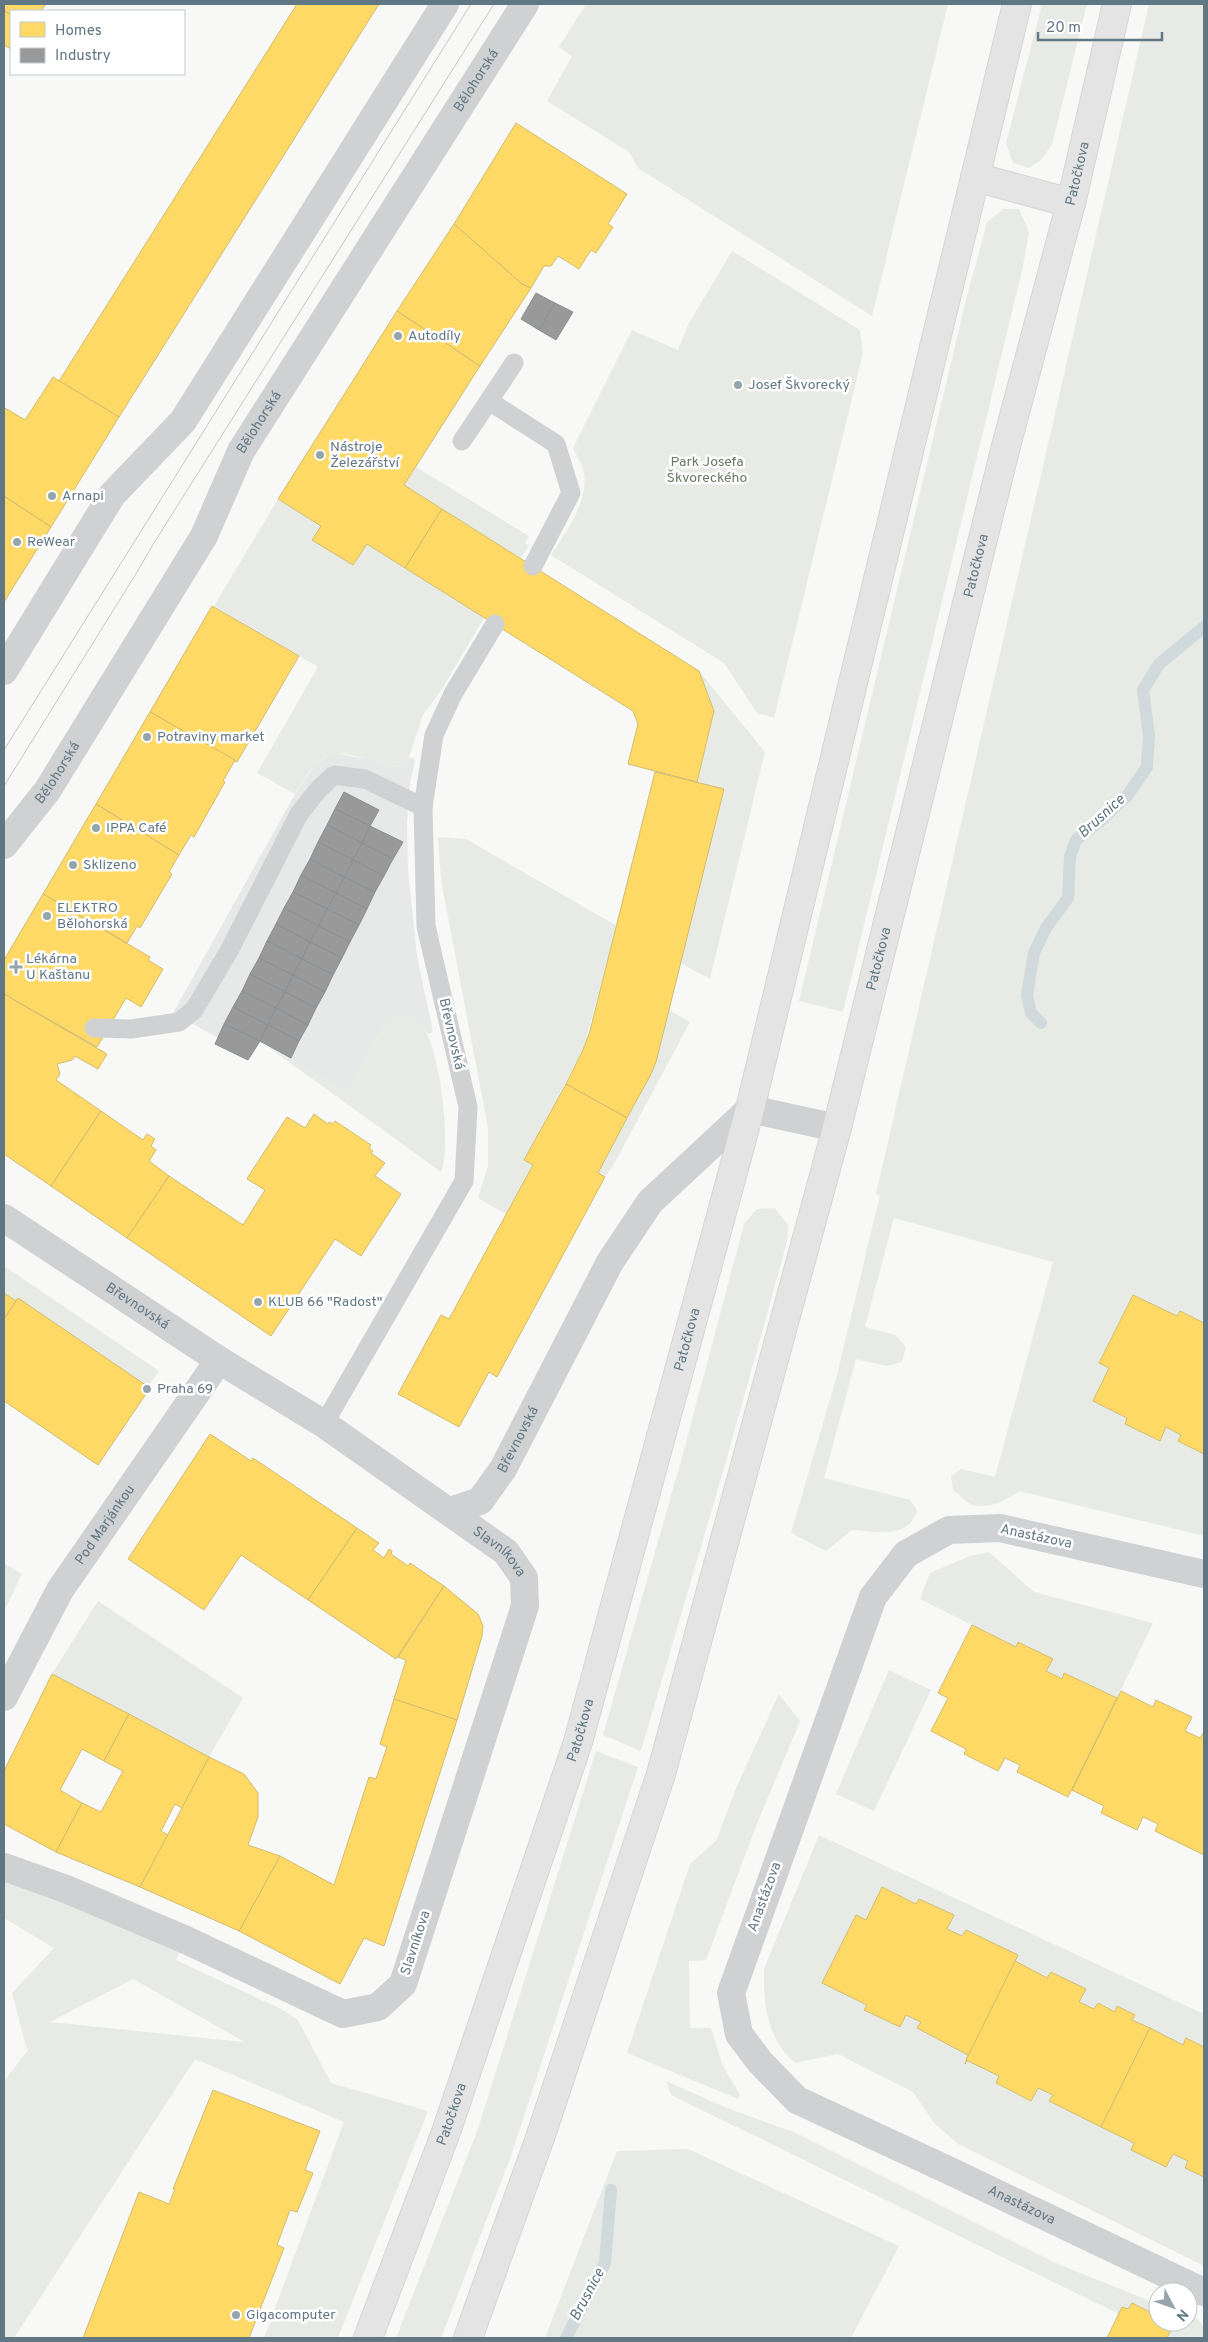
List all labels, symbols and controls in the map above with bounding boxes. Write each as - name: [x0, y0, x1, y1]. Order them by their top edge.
- legend: [10, 10, 185, 75]
- scale bar: [1038, 10, 1162, 42]
- text: 20 m: [1046, 19, 1081, 38]
- text: Homes: [55, 22, 102, 41]
- street label: Bělohorská: [450, 46, 502, 115]
- text: Industry: [55, 47, 111, 66]
- street label: Patočkova: [1062, 140, 1093, 207]
- place label: Autodíly: [408, 328, 461, 345]
- marker: Autodíly: [392, 330, 404, 342]
- place label: Josef Škvorecký: [748, 376, 850, 394]
- marker: Josef Škvorecký: [732, 379, 744, 391]
- street label: Bělohorská: [233, 388, 285, 457]
- place label: Nástroje Železářství: [330, 439, 401, 472]
- marker: Nástroje Železářství: [314, 449, 326, 461]
- park label: Park Josefa Škvoreckého: [667, 454, 748, 487]
- place label: Arnapi: [62, 488, 104, 505]
- marker: Arnapi: [46, 490, 58, 502]
- street label: Patočkova: [960, 532, 992, 599]
- place label: ReWear: [27, 534, 76, 551]
- marker: ReWear: [11, 536, 23, 548]
- place label: Potraviny market: [157, 729, 265, 746]
- marker: Potraviny market: [141, 731, 153, 743]
- street label: Bělohorská: [31, 739, 84, 808]
- water label: Brusnice: [1075, 791, 1130, 843]
- place label: IPPA Café: [106, 820, 167, 837]
- marker: IPPA Café: [90, 822, 102, 834]
- place label: Sklizeno: [83, 857, 137, 874]
- marker: Sklizeno: [67, 859, 79, 871]
- place label: ELEKTRO Bělohorská: [57, 900, 128, 933]
- marker: ELEKTRO Bělohorská: [41, 910, 53, 922]
- street label: Patočkova: [863, 925, 895, 992]
- place label: Lékárna U Kaštanu: [26, 951, 90, 984]
- marker: Lékárna U Kaštanu: [10, 961, 22, 973]
- street label: Břevnovská: [435, 997, 467, 1071]
- street label: Břevnovská: [102, 1279, 173, 1333]
- place label: KLUB 66 "Radost": [268, 1294, 382, 1311]
- marker: KLUB 66 "Radost": [252, 1296, 264, 1308]
- street label: Patočkova: [671, 1306, 704, 1373]
- place label: Praha 69: [157, 1381, 213, 1398]
- marker: Praha 69: [141, 1383, 153, 1395]
- street label: Břevnovská: [494, 1403, 542, 1476]
- street label: Pod Marjánkou: [72, 1482, 139, 1568]
- street label: Anastázova: [999, 1521, 1073, 1553]
- street label: Slavníkova: [469, 1523, 529, 1580]
- street label: Patočkova: [563, 1697, 598, 1764]
- street label: Anastázova: [745, 1860, 785, 1934]
- street label: Slavníkova: [398, 1908, 434, 1978]
- street label: Patočkova: [433, 2081, 470, 2148]
- street label: Anastázova: [985, 2182, 1058, 2228]
- water label: Brusnice: [566, 2265, 610, 2324]
- north arrow: [1148, 2282, 1198, 2332]
- text: N: [1172, 2305, 1191, 2324]
- place label: Gigacomputer: [246, 2307, 336, 2324]
- marker: Gigacomputer: [230, 2309, 242, 2321]

